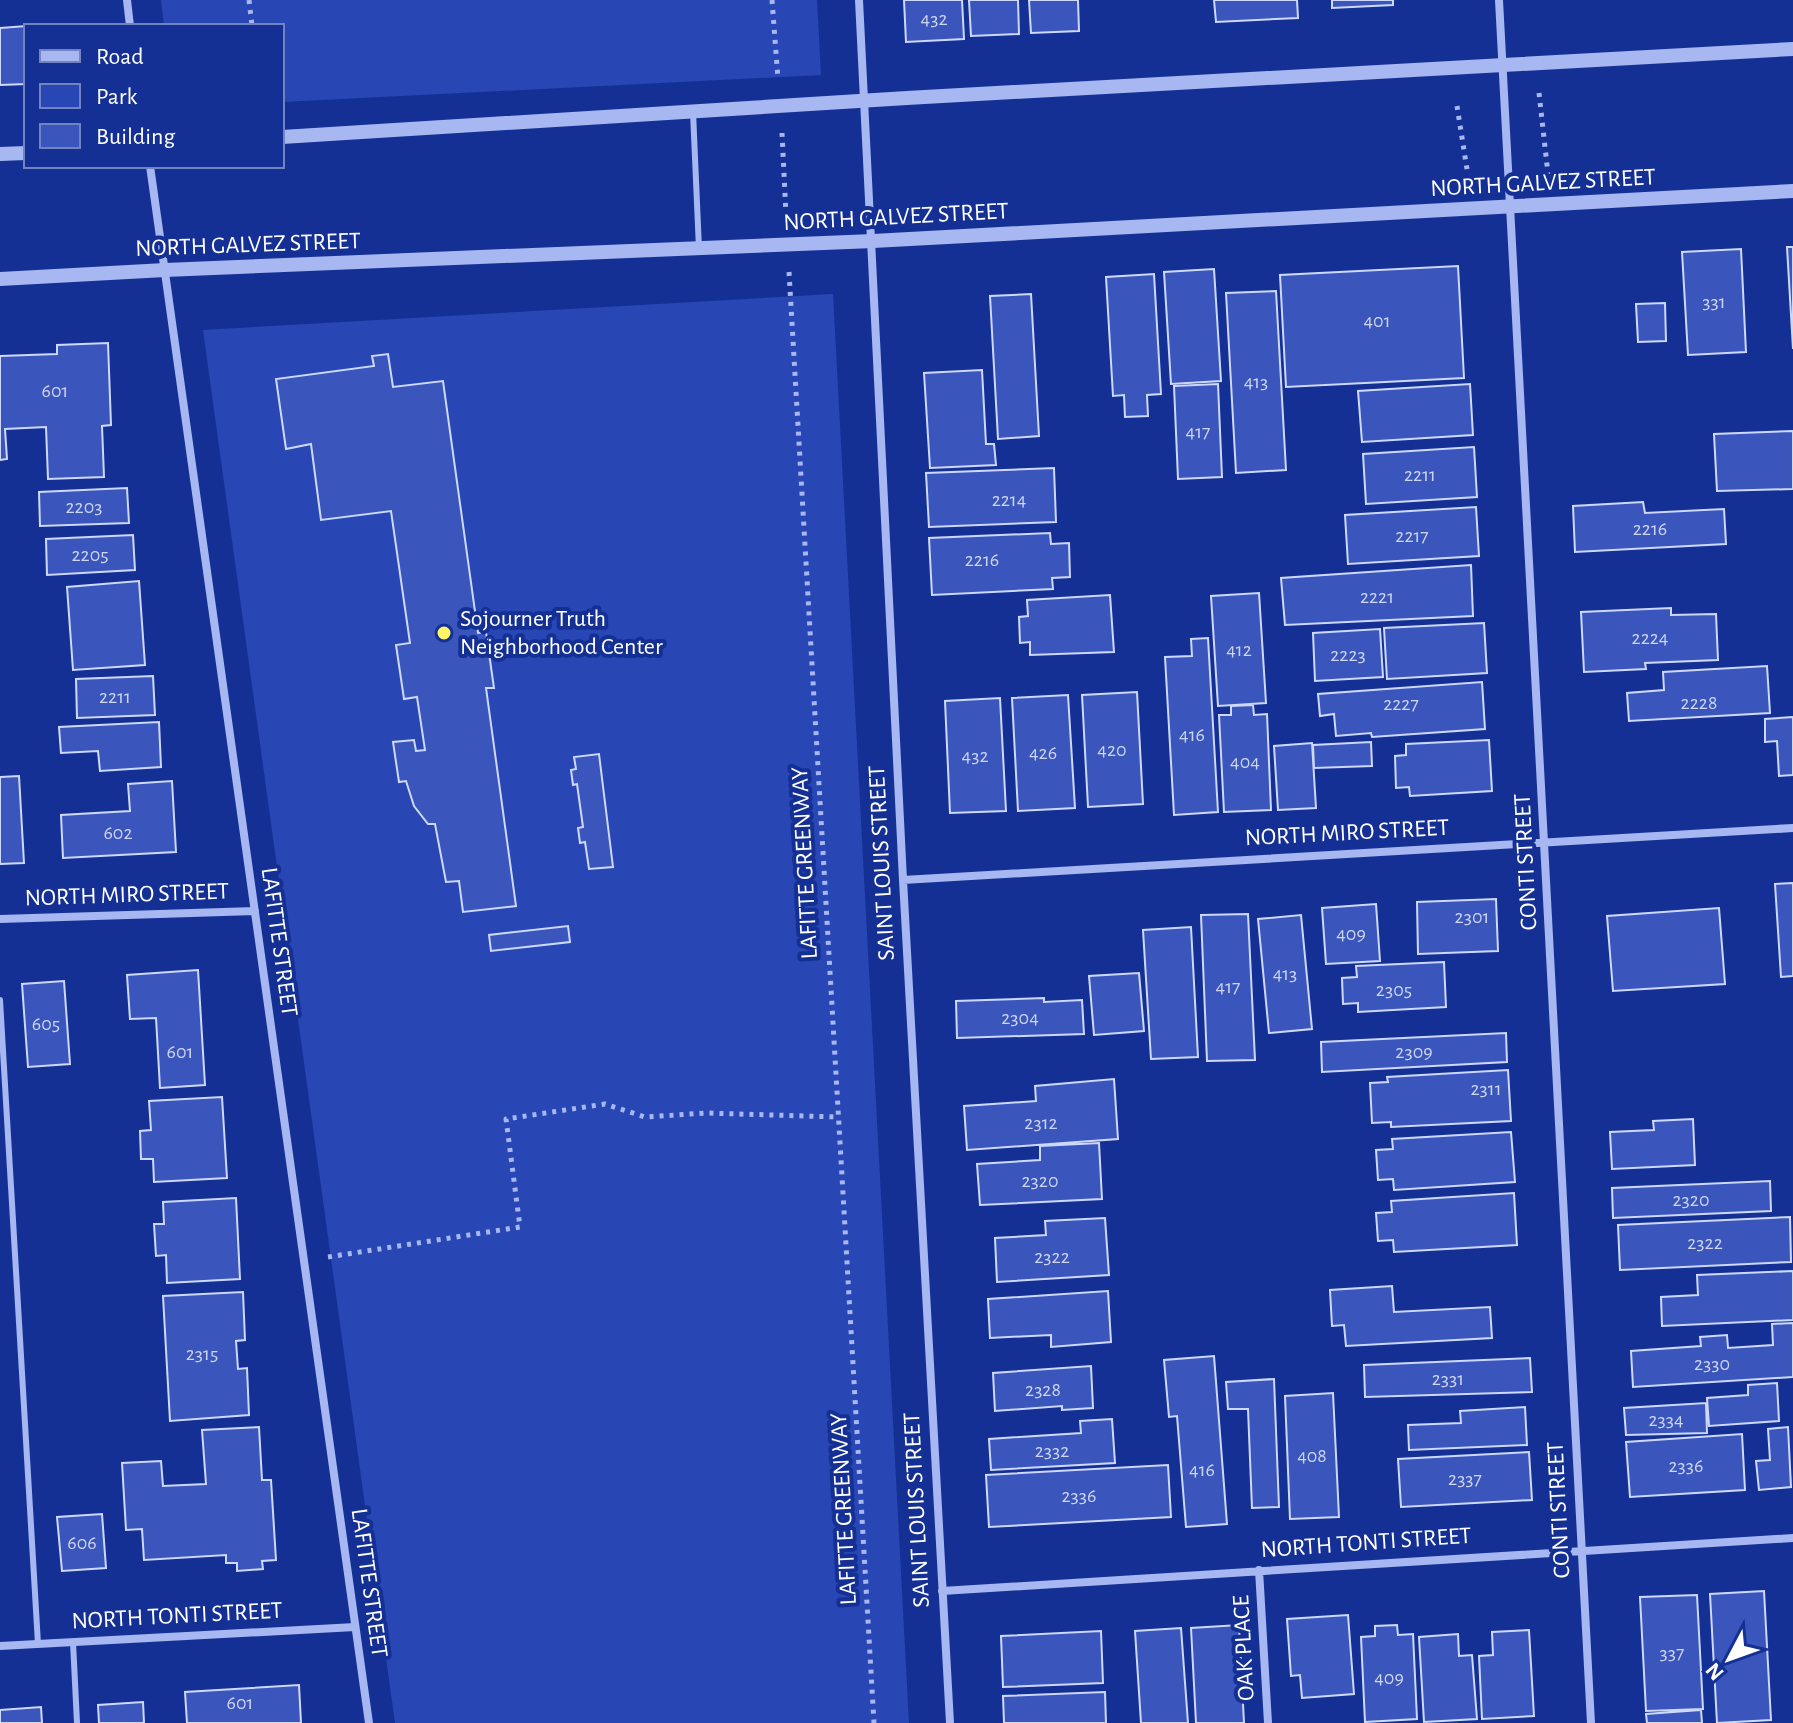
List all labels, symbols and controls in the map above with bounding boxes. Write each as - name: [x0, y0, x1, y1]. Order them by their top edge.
- house number: 432: [921, 9, 947, 29]
- legend: [24, 24, 284, 168]
- text: Road: [96, 45, 144, 69]
- text: Park: [96, 85, 137, 109]
- text: Building: [96, 125, 175, 149]
- street label: NORTH GALVEZ STREET: [1430, 165, 1656, 201]
- street label: NORTH GALVEZ STREET: [783, 199, 1009, 235]
- street label: NORTH GALVEZ STREET: [135, 229, 361, 261]
- house number: 331: [1702, 292, 1726, 312]
- house number: 401: [1363, 311, 1391, 331]
- house number: 413: [1244, 372, 1268, 392]
- house number: 601: [42, 381, 68, 401]
- house number: 417: [1186, 422, 1210, 442]
- house number: 2211: [1404, 465, 1436, 485]
- house number: 2214: [992, 490, 1026, 510]
- house number: 2203: [66, 497, 103, 517]
- house number: 2216: [1633, 519, 1667, 539]
- house number: 2217: [1395, 526, 1429, 546]
- house number: 2205: [71, 545, 109, 565]
- house number: 2216: [965, 550, 999, 570]
- house number: 2221: [1360, 587, 1394, 607]
- place label: Sojourner Truth Neighborhood Center: [460, 607, 663, 659]
- marker: Sojourner Truth Neighborhood Center: [435, 624, 453, 642]
- house number: 2224: [1632, 628, 1668, 648]
- house number: 412: [1226, 640, 1252, 660]
- house number: 2223: [1330, 645, 1366, 665]
- house number: 2211: [99, 687, 131, 707]
- house number: 2228: [1681, 693, 1717, 713]
- house number: 2227: [1383, 694, 1419, 714]
- house number: 416: [1179, 725, 1205, 745]
- house number: 420: [1097, 740, 1127, 760]
- house number: 426: [1029, 743, 1057, 763]
- house number: 432: [962, 746, 988, 766]
- house number: 404: [1230, 752, 1260, 772]
- street label: SAINT LOUIS STREET: [865, 765, 899, 961]
- street label: LAFITTE GREENWAY: [788, 766, 822, 960]
- street label: CONTI STREET: [1510, 793, 1542, 931]
- street label: NORTH MIRO STREET: [1244, 816, 1450, 850]
- house number: 602: [103, 823, 133, 843]
- street label: LAFITTE STREET: [257, 866, 301, 1018]
- street label: NORTH MIRO STREET: [24, 879, 230, 911]
- house number: 2301: [1455, 907, 1489, 927]
- house number: 409: [1336, 924, 1366, 944]
- house number: 413: [1273, 964, 1297, 984]
- house number: 417: [1216, 977, 1240, 997]
- house number: 2305: [1376, 980, 1412, 1000]
- house number: 2304: [1001, 1008, 1039, 1028]
- house number: 605: [32, 1014, 60, 1034]
- house number: 601: [167, 1042, 193, 1062]
- house number: 2309: [1395, 1042, 1433, 1062]
- house number: 2311: [1470, 1079, 1502, 1099]
- house number: 2312: [1024, 1113, 1058, 1133]
- house number: 2320: [1022, 1171, 1059, 1191]
- house number: 2320: [1673, 1190, 1710, 1210]
- house number: 2322: [1687, 1233, 1723, 1253]
- house number: 2322: [1034, 1247, 1070, 1267]
- house number: 2315: [186, 1344, 218, 1364]
- house number: 2330: [1694, 1354, 1730, 1374]
- house number: 2331: [1432, 1369, 1464, 1389]
- house number: 2328: [1025, 1380, 1061, 1400]
- house number: 2334: [1648, 1410, 1684, 1430]
- street label: LAFITTE GREENWAY: [827, 1412, 861, 1606]
- street label: SAINT LOUIS STREET: [900, 1412, 934, 1608]
- house number: 2332: [1035, 1441, 1069, 1461]
- street label: CONTI STREET: [1543, 1441, 1575, 1579]
- house number: 408: [1297, 1446, 1327, 1466]
- house number: 2336: [1669, 1456, 1703, 1476]
- house number: 416: [1189, 1460, 1215, 1480]
- house number: 2337: [1448, 1469, 1482, 1489]
- house number: 2336: [1062, 1486, 1096, 1506]
- street label: LAFITTE STREET: [347, 1507, 391, 1659]
- street label: NORTH TONTI STREET: [1260, 1524, 1472, 1562]
- house number: 606: [67, 1533, 97, 1553]
- street label: OAK PLACE: [1229, 1594, 1259, 1702]
- street label: NORTH TONTI STREET: [71, 1598, 283, 1634]
- north arrow: [1689, 1619, 1769, 1699]
- house number: 337: [1660, 1643, 1684, 1663]
- text: N: [1701, 1658, 1728, 1684]
- house number: 409: [1374, 1668, 1404, 1688]
- house number: 601: [227, 1693, 253, 1713]

